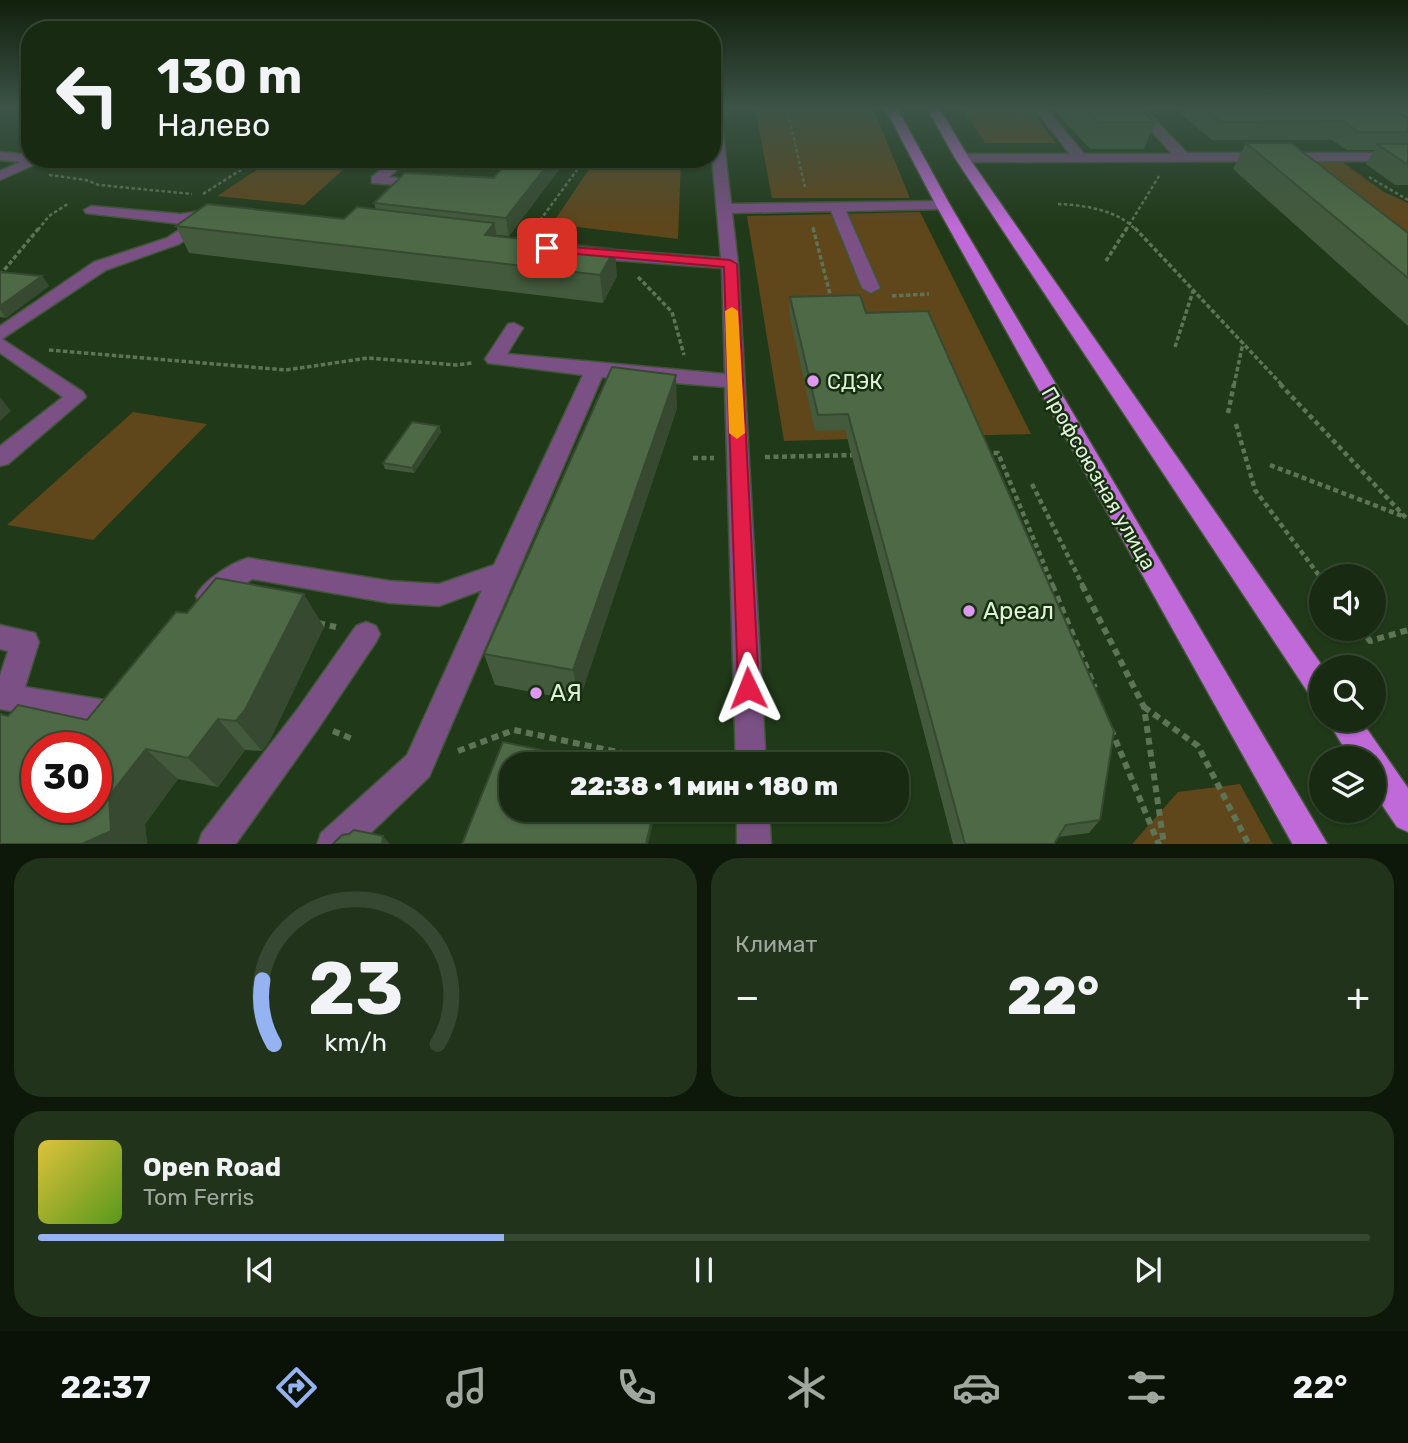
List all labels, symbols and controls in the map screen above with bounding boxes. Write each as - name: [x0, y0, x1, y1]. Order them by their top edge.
- text: 130 m: [157, 47, 302, 105]
- icon: left: [42, 49, 133, 140]
- text: Налево: [157, 106, 270, 144]
- pin: [517, 218, 577, 278]
- icon: arrive: [528, 229, 566, 267]
- place label: СДЭК: [827, 369, 883, 394]
- marker: СДЭК: [805, 373, 821, 389]
- street label: Профсоюзная улица: [1036, 382, 1162, 574]
- map controls: [1309, 564, 1386, 823]
- button: sound: [1309, 564, 1386, 641]
- place label: Ареал: [983, 597, 1054, 625]
- marker: Ареал: [961, 603, 977, 619]
- position arrow: [711, 651, 785, 725]
- button: search: [1309, 655, 1386, 732]
- place label: АЯ: [550, 679, 582, 707]
- marker: АЯ: [528, 685, 544, 701]
- speed limit sign: 30: [21, 732, 112, 823]
- button: layers: [1309, 746, 1386, 823]
- text: 22:38 · 1 мин · 180 m: [570, 771, 838, 802]
- text: Климат: [735, 930, 817, 958]
- text: 23: [308, 946, 403, 1032]
- text: 22°: [1007, 965, 1099, 1027]
- text: −: [735, 974, 760, 1020]
- text: +: [1346, 974, 1370, 1020]
- text: km/h: [324, 1027, 387, 1056]
- text: Open Road: [143, 1152, 281, 1183]
- text: Tom Ferris: [143, 1183, 254, 1211]
- icon: previous: [241, 1251, 279, 1289]
- icon: pause: [685, 1251, 723, 1289]
- icon: next: [1129, 1251, 1167, 1289]
- icon: directions: [272, 1363, 321, 1412]
- icon: music: [442, 1363, 491, 1412]
- icon: phone: [612, 1363, 661, 1412]
- icon: climate: [782, 1363, 831, 1412]
- icon: car: [952, 1363, 1001, 1412]
- icon: filters: [1122, 1363, 1171, 1412]
- text: 22:37: [61, 1368, 151, 1406]
- text: 22°: [1293, 1368, 1347, 1406]

